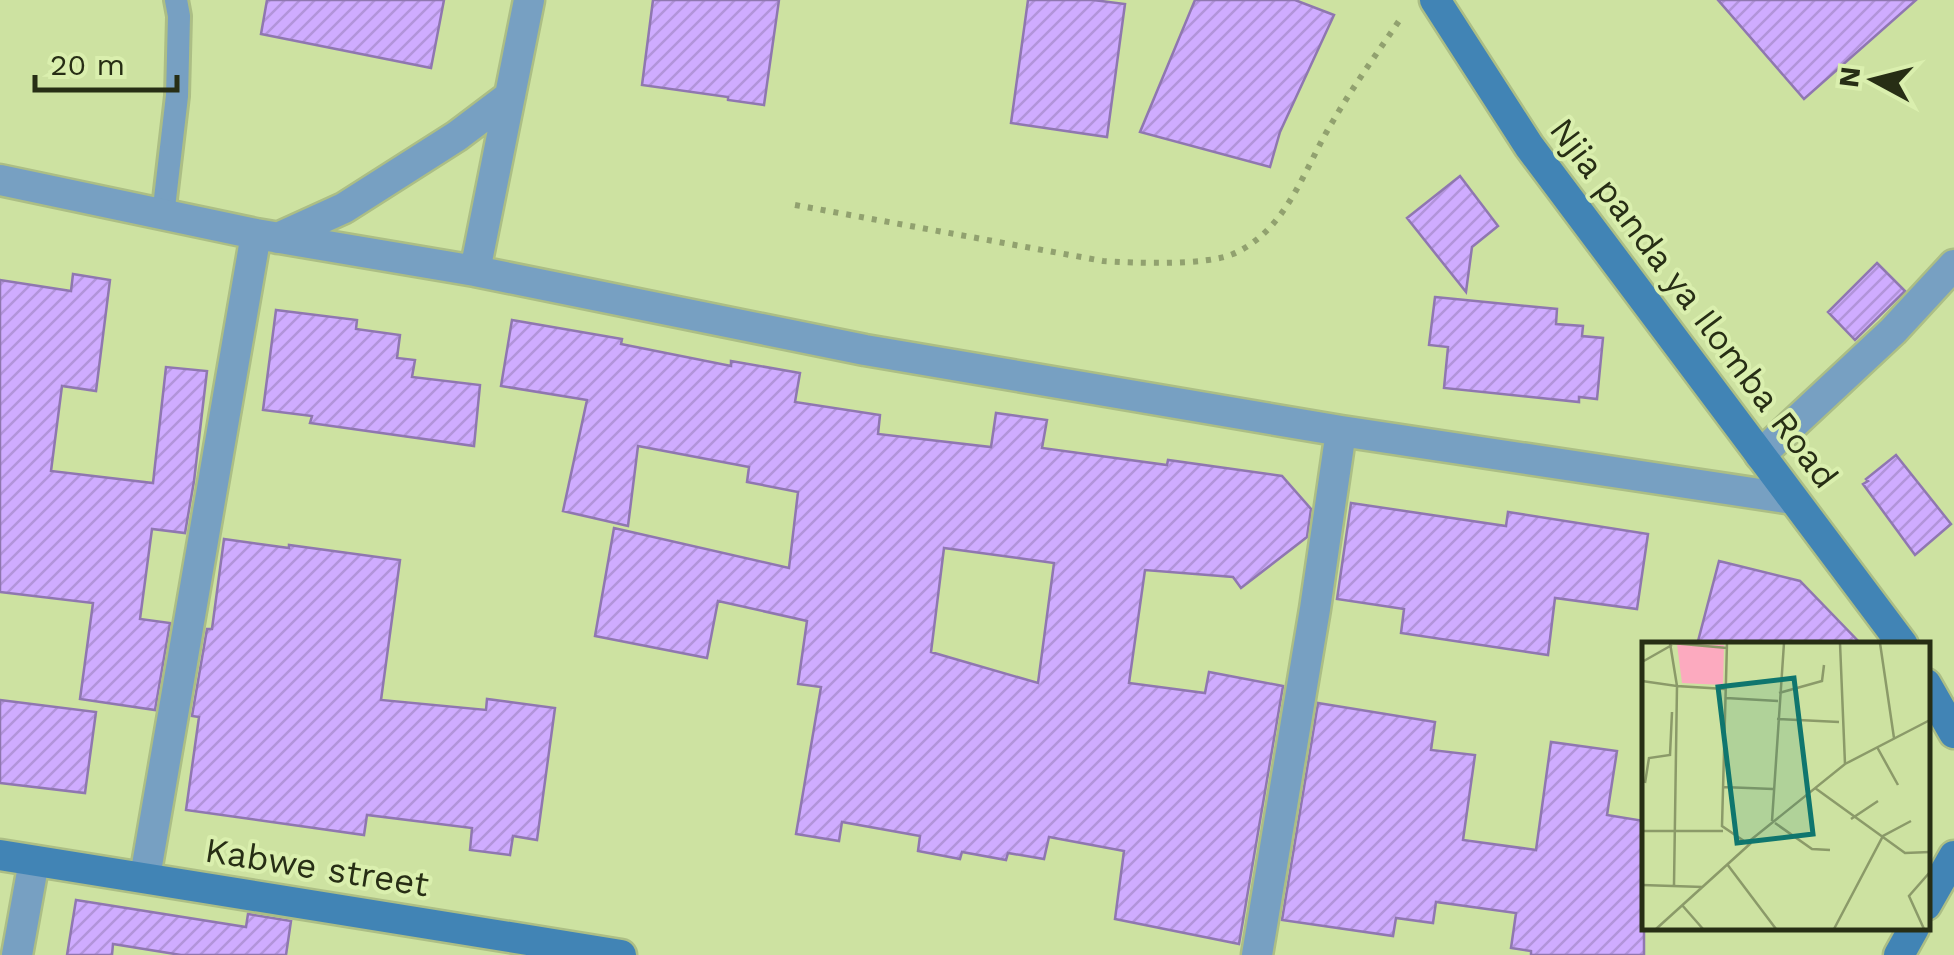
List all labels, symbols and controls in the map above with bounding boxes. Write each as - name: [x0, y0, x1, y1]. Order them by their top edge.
- scale bar: [35, 30, 178, 92]
- north arrow: [1824, 30, 1924, 130]
- text: 20 m: [50, 47, 125, 82]
- text: N: [1832, 65, 1867, 89]
- street label: Njia panda ya Ilomba Road: [1541, 110, 1847, 496]
- inset map: [1642, 642, 1929, 930]
- street label: Kabwe street: [202, 829, 432, 905]

